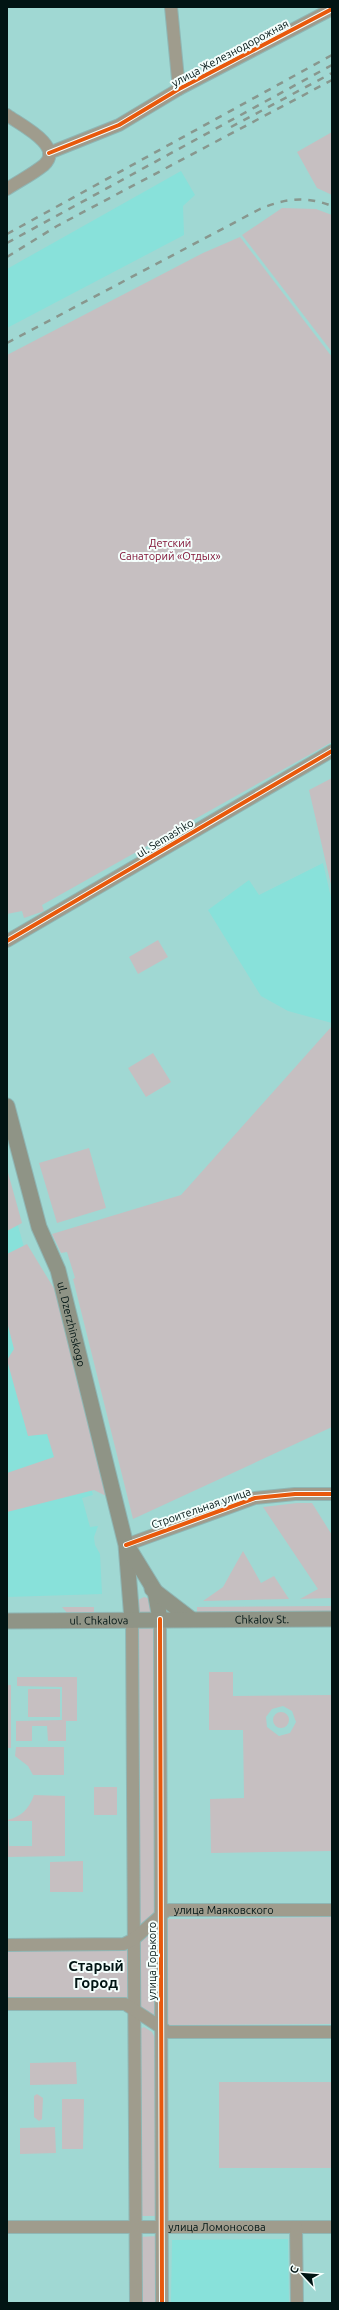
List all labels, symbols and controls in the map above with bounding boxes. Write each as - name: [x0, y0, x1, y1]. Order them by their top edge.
- street label: улица Железнодорожная: [170, 17, 290, 89]
- park label: Детский Санаторий «Отдых»: [119, 537, 221, 562]
- street label: ul. Semashko: [134, 816, 196, 860]
- street label: ul. Dzerzhinskogo: [55, 1280, 88, 1368]
- street label: Строительная улица: [150, 1485, 252, 1531]
- street label: Chkalov St.: [235, 1613, 289, 1626]
- street label: ul. Chkalova: [69, 1614, 129, 1627]
- street label: улица Маяковского: [174, 1904, 274, 1916]
- street label: улица Горького: [146, 1922, 158, 2000]
- district label: Старый Город: [68, 1957, 124, 1991]
- street label: улица Ломоносова: [168, 2221, 266, 2233]
- north arrow: [283, 2254, 323, 2294]
- text: С: [287, 2264, 301, 2275]

